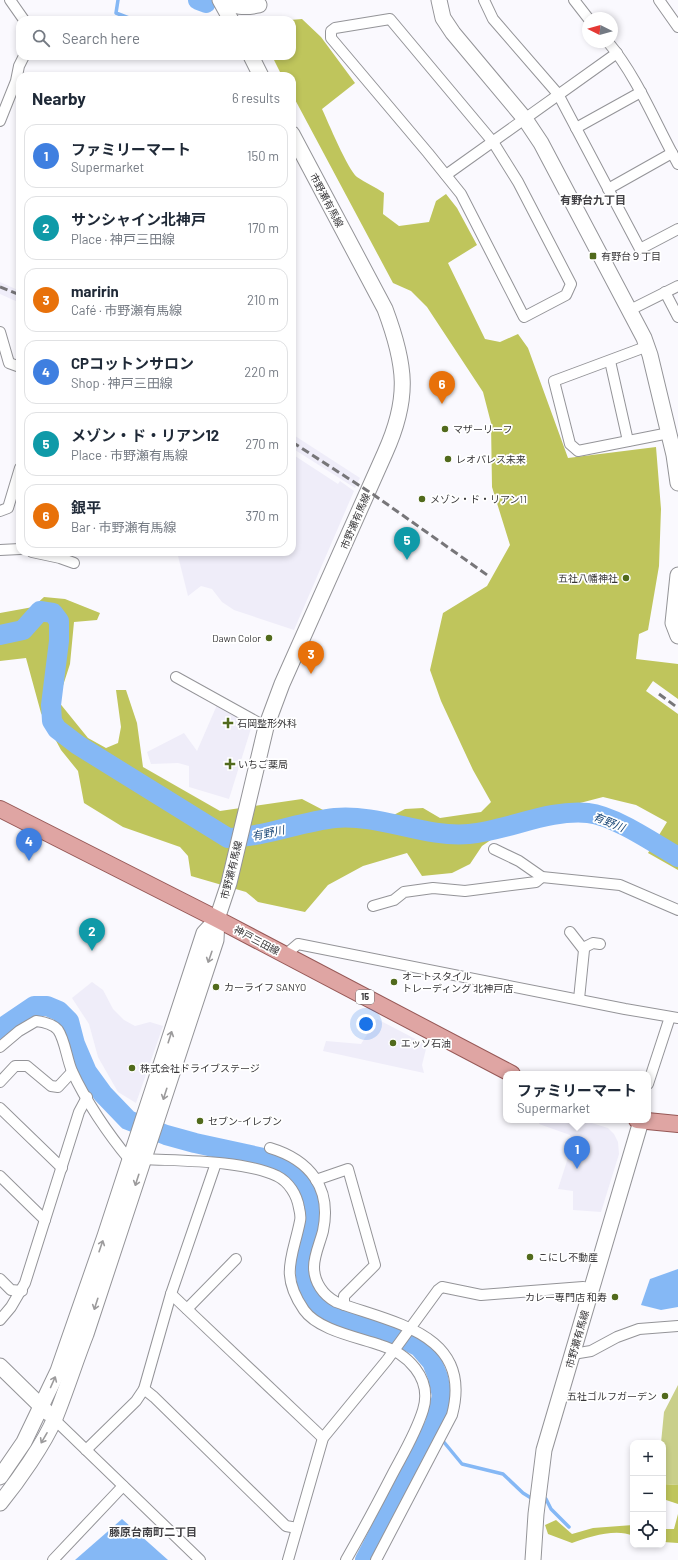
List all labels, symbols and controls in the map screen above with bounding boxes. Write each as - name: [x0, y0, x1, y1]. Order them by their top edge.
- north arrow: [582, 12, 618, 48]
- search box: [16, 16, 296, 60]
- icon: search: [30, 27, 52, 49]
- text: Search here: [62, 29, 140, 47]
- text: Nearby: [32, 88, 86, 108]
- text: 6 results: [232, 90, 280, 106]
- text: ファミリーマート: [71, 140, 191, 158]
- text: 1: [44, 148, 48, 164]
- text: 150 m: [247, 148, 279, 164]
- text: Supermarket: [71, 159, 144, 175]
- street label: 市野瀬有馬線: [308, 171, 346, 229]
- district label: 有野台九丁目: [560, 193, 626, 206]
- text: サンシャイン北神戸: [71, 210, 206, 228]
- text: 2: [42, 220, 50, 236]
- text: 170 m: [248, 220, 279, 236]
- text: Place · 神戸三田線: [71, 231, 175, 247]
- place label: 有野台９丁目: [601, 250, 661, 262]
- marker: 有野台９丁目: [588, 251, 598, 261]
- text: maririn: [71, 282, 119, 300]
- text: 3: [42, 292, 50, 308]
- text: 210 m: [247, 292, 279, 308]
- text: Café · 市野瀬有馬線: [71, 302, 182, 318]
- text: CPコットンサロン: [71, 354, 194, 372]
- text: 4: [42, 364, 50, 380]
- text: 220 m: [244, 364, 279, 380]
- pin: 6: [429, 371, 455, 404]
- text: Shop · 神戸三田線: [71, 375, 173, 391]
- place label: マザーリーフ: [453, 423, 512, 435]
- marker: マザーリーフ: [440, 424, 450, 434]
- text: メゾン・ド・リアン12: [71, 426, 219, 444]
- text: 5: [42, 436, 50, 452]
- text: 270 m: [245, 436, 279, 452]
- text: Place · 市野瀬有馬線: [71, 447, 188, 463]
- place label: レオパレス未来: [456, 453, 526, 465]
- marker: レオパレス未来: [443, 454, 453, 464]
- street label: 市野瀬有馬線: [338, 491, 372, 551]
- place label: メゾン・ド・リアン11: [430, 493, 527, 505]
- marker: メゾン・ド・リアン11: [417, 494, 427, 504]
- text: 銀平: [71, 498, 101, 516]
- text: 6: [43, 508, 49, 524]
- text: 370 m: [245, 508, 279, 524]
- text: Bar · 市野瀬有馬線: [71, 519, 176, 535]
- pin: 5: [394, 527, 420, 560]
- place label: 五社八幡神社: [558, 572, 618, 584]
- marker: 五社八幡神社: [621, 573, 631, 583]
- place label: Dawn Color: [212, 632, 261, 644]
- marker: Dawn Color: [264, 633, 274, 643]
- pin: 3: [298, 641, 324, 674]
- marker: 石岡整形外科: [222, 717, 234, 729]
- place label: 石岡整形外科: [237, 717, 297, 729]
- place label: いちご薬局: [238, 758, 288, 770]
- marker: いちご薬局: [225, 759, 235, 769]
- water label: 有野川: [591, 809, 628, 834]
- water label: 有野川: [250, 823, 286, 842]
- pin: 4: [16, 828, 42, 861]
- street label: 市野瀬有馬線: [218, 839, 244, 901]
- pin: 2: [79, 918, 105, 951]
- street label: 神戸三田線: [232, 923, 282, 957]
- one-way arrow: [206, 951, 214, 963]
- place label: オートスタイル トレーディング 北神戸店: [402, 970, 513, 994]
- marker: オートスタイル トレーディング 北神戸店: [389, 977, 399, 987]
- place label: カーライフ SANYO: [224, 981, 306, 993]
- marker: カーライフ SANYO: [211, 982, 221, 992]
- road number: 15: [356, 990, 374, 1004]
- your location: [356, 1014, 376, 1034]
- one-way arrow: [166, 1032, 174, 1044]
- place label: エッソ石油: [401, 1037, 451, 1049]
- marker: エッソ石油: [388, 1038, 398, 1048]
- place label: 株式会社ドライブステージ: [140, 1062, 260, 1074]
- marker: 株式会社ドライブステージ: [127, 1063, 137, 1073]
- popup: [503, 1071, 651, 1123]
- text: ファミリーマート: [517, 1081, 637, 1099]
- one-way arrow: [161, 1088, 169, 1100]
- text: Supermarket: [517, 1100, 590, 1116]
- place label: セブン-イレブン: [208, 1115, 282, 1127]
- marker: セブン-イレブン: [195, 1116, 205, 1126]
- pin: 1: [564, 1136, 590, 1169]
- one-way arrow: [132, 1174, 140, 1186]
- one-way arrow: [98, 1240, 106, 1252]
- place label: こにし不動産: [538, 1251, 598, 1263]
- marker: こにし不動産: [525, 1252, 535, 1262]
- place label: カレー専門店 和寿: [525, 1291, 607, 1303]
- marker: カレー専門店 和寿: [610, 1292, 620, 1302]
- one-way arrow: [91, 1297, 99, 1309]
- street label: 市野瀬有馬線: [563, 1309, 591, 1369]
- one-way arrow: [50, 1376, 57, 1388]
- place label: 五社ゴルフガーデン: [567, 1390, 657, 1402]
- marker: 五社ゴルフガーデン: [660, 1391, 670, 1401]
- one-way arrow: [39, 1432, 47, 1444]
- map controls: [630, 1440, 666, 1548]
- button: +: [630, 1440, 666, 1476]
- button: −: [630, 1476, 666, 1512]
- button: locate: [630, 1512, 666, 1548]
- district label: 藤原台南町二丁目: [109, 1525, 197, 1538]

